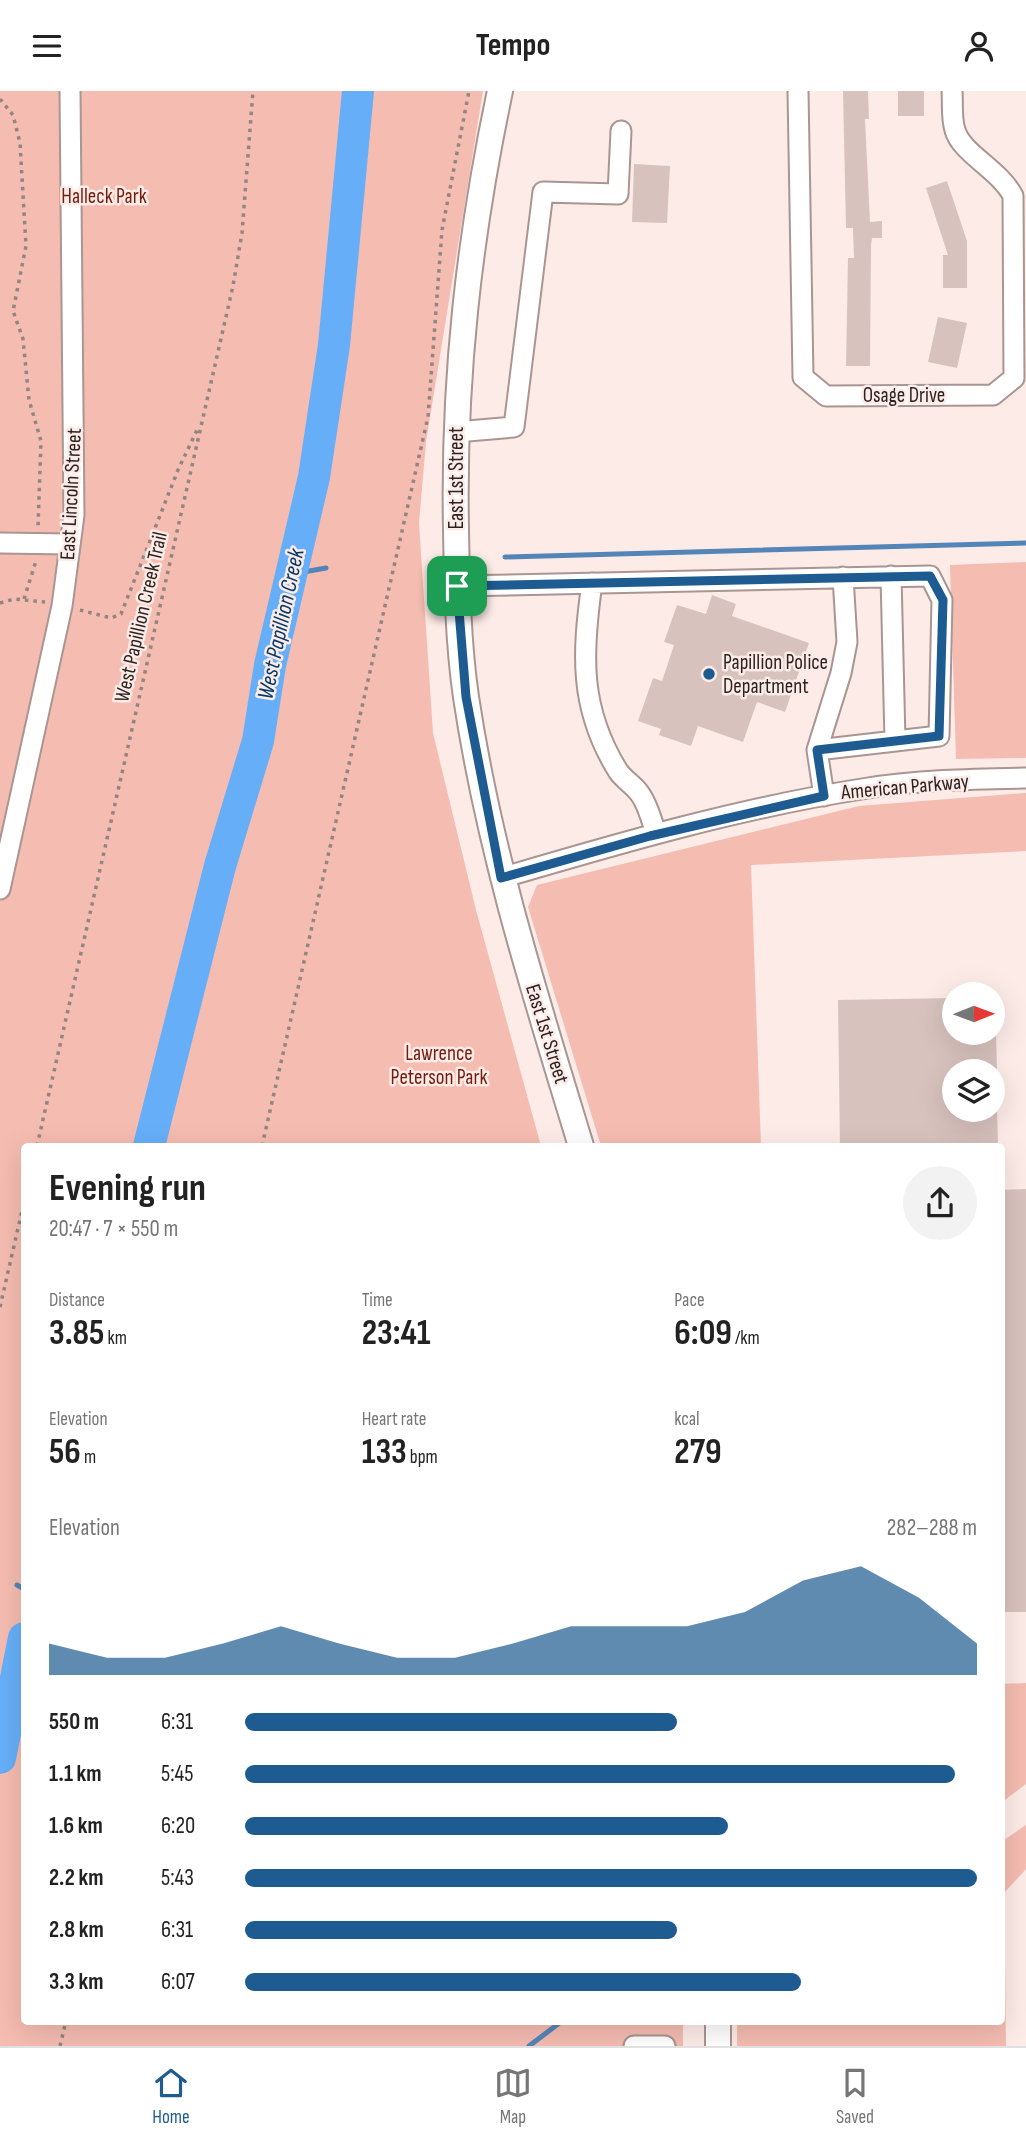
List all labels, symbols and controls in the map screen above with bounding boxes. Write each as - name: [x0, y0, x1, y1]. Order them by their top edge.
- text: Tempo: [476, 26, 550, 65]
- icon: menu: [28, 27, 66, 65]
- icon: person: [960, 27, 998, 65]
- park label: Halleck Park: [61, 184, 147, 209]
- street label: Osage Drive: [863, 383, 945, 408]
- street label: East Lincoln Street: [55, 427, 87, 561]
- street label: East 1st Street: [444, 427, 469, 529]
- street label: West Papillion Creek Trail: [109, 529, 173, 705]
- water label: West Papillion Creek: [251, 545, 311, 702]
- pin: [427, 556, 487, 616]
- icon: arrive: [438, 567, 476, 605]
- place label: Papillion Police Department: [723, 650, 828, 699]
- marker: Papillion Police Department: [701, 666, 717, 682]
- street label: American Parkway: [839, 769, 970, 805]
- street label: East 1st Street: [520, 981, 574, 1087]
- north arrow: [942, 982, 1004, 1045]
- map controls: [942, 982, 1005, 1122]
- park label: Lawrence Peterson Park: [391, 1041, 487, 1090]
- button: layers: [942, 1059, 1005, 1122]
- text: Evening run: [49, 1166, 206, 1211]
- button: share: [903, 1166, 977, 1240]
- text: 20:47 · 7 × 550 m: [49, 1215, 178, 1243]
- text: Distance: [49, 1289, 105, 1312]
- text: Time: [362, 1289, 393, 1312]
- text: Pace: [674, 1289, 705, 1312]
- text: 3.85: [49, 1312, 104, 1355]
- text: 23:41: [362, 1312, 431, 1355]
- text: 6:09: [674, 1312, 732, 1355]
- text: km: [104, 1327, 127, 1350]
- text: /km: [732, 1327, 760, 1350]
- text: Elevation: [49, 1408, 108, 1431]
- text: Heart rate: [362, 1408, 427, 1431]
- text: kcal: [674, 1408, 699, 1431]
- text: 56: [49, 1431, 81, 1474]
- text: 133: [362, 1431, 407, 1474]
- text: 279: [674, 1431, 722, 1474]
- text: m: [81, 1446, 96, 1469]
- text: bpm: [407, 1446, 438, 1469]
- text: Elevation: [49, 1514, 120, 1542]
- text: 282–288 m: [887, 1514, 977, 1542]
- text: 550 m: [49, 1708, 99, 1736]
- text: 6:31: [161, 1708, 193, 1736]
- text: 1.1 km: [49, 1760, 102, 1788]
- text: 5:45: [161, 1760, 193, 1788]
- text: 1.6 km: [49, 1812, 103, 1840]
- text: 6:20: [161, 1812, 195, 1840]
- text: 2.2 km: [49, 1864, 103, 1892]
- text: 5:43: [161, 1864, 194, 1892]
- text: 2.8 km: [49, 1916, 104, 1944]
- text: 6:31: [161, 1916, 193, 1944]
- text: 3.3 km: [49, 1968, 103, 1996]
- text: 6:07: [161, 1968, 195, 1996]
- tab: Home: [152, 2064, 190, 2129]
- tab: Map: [494, 2064, 532, 2129]
- tab: Saved: [836, 2064, 874, 2129]

